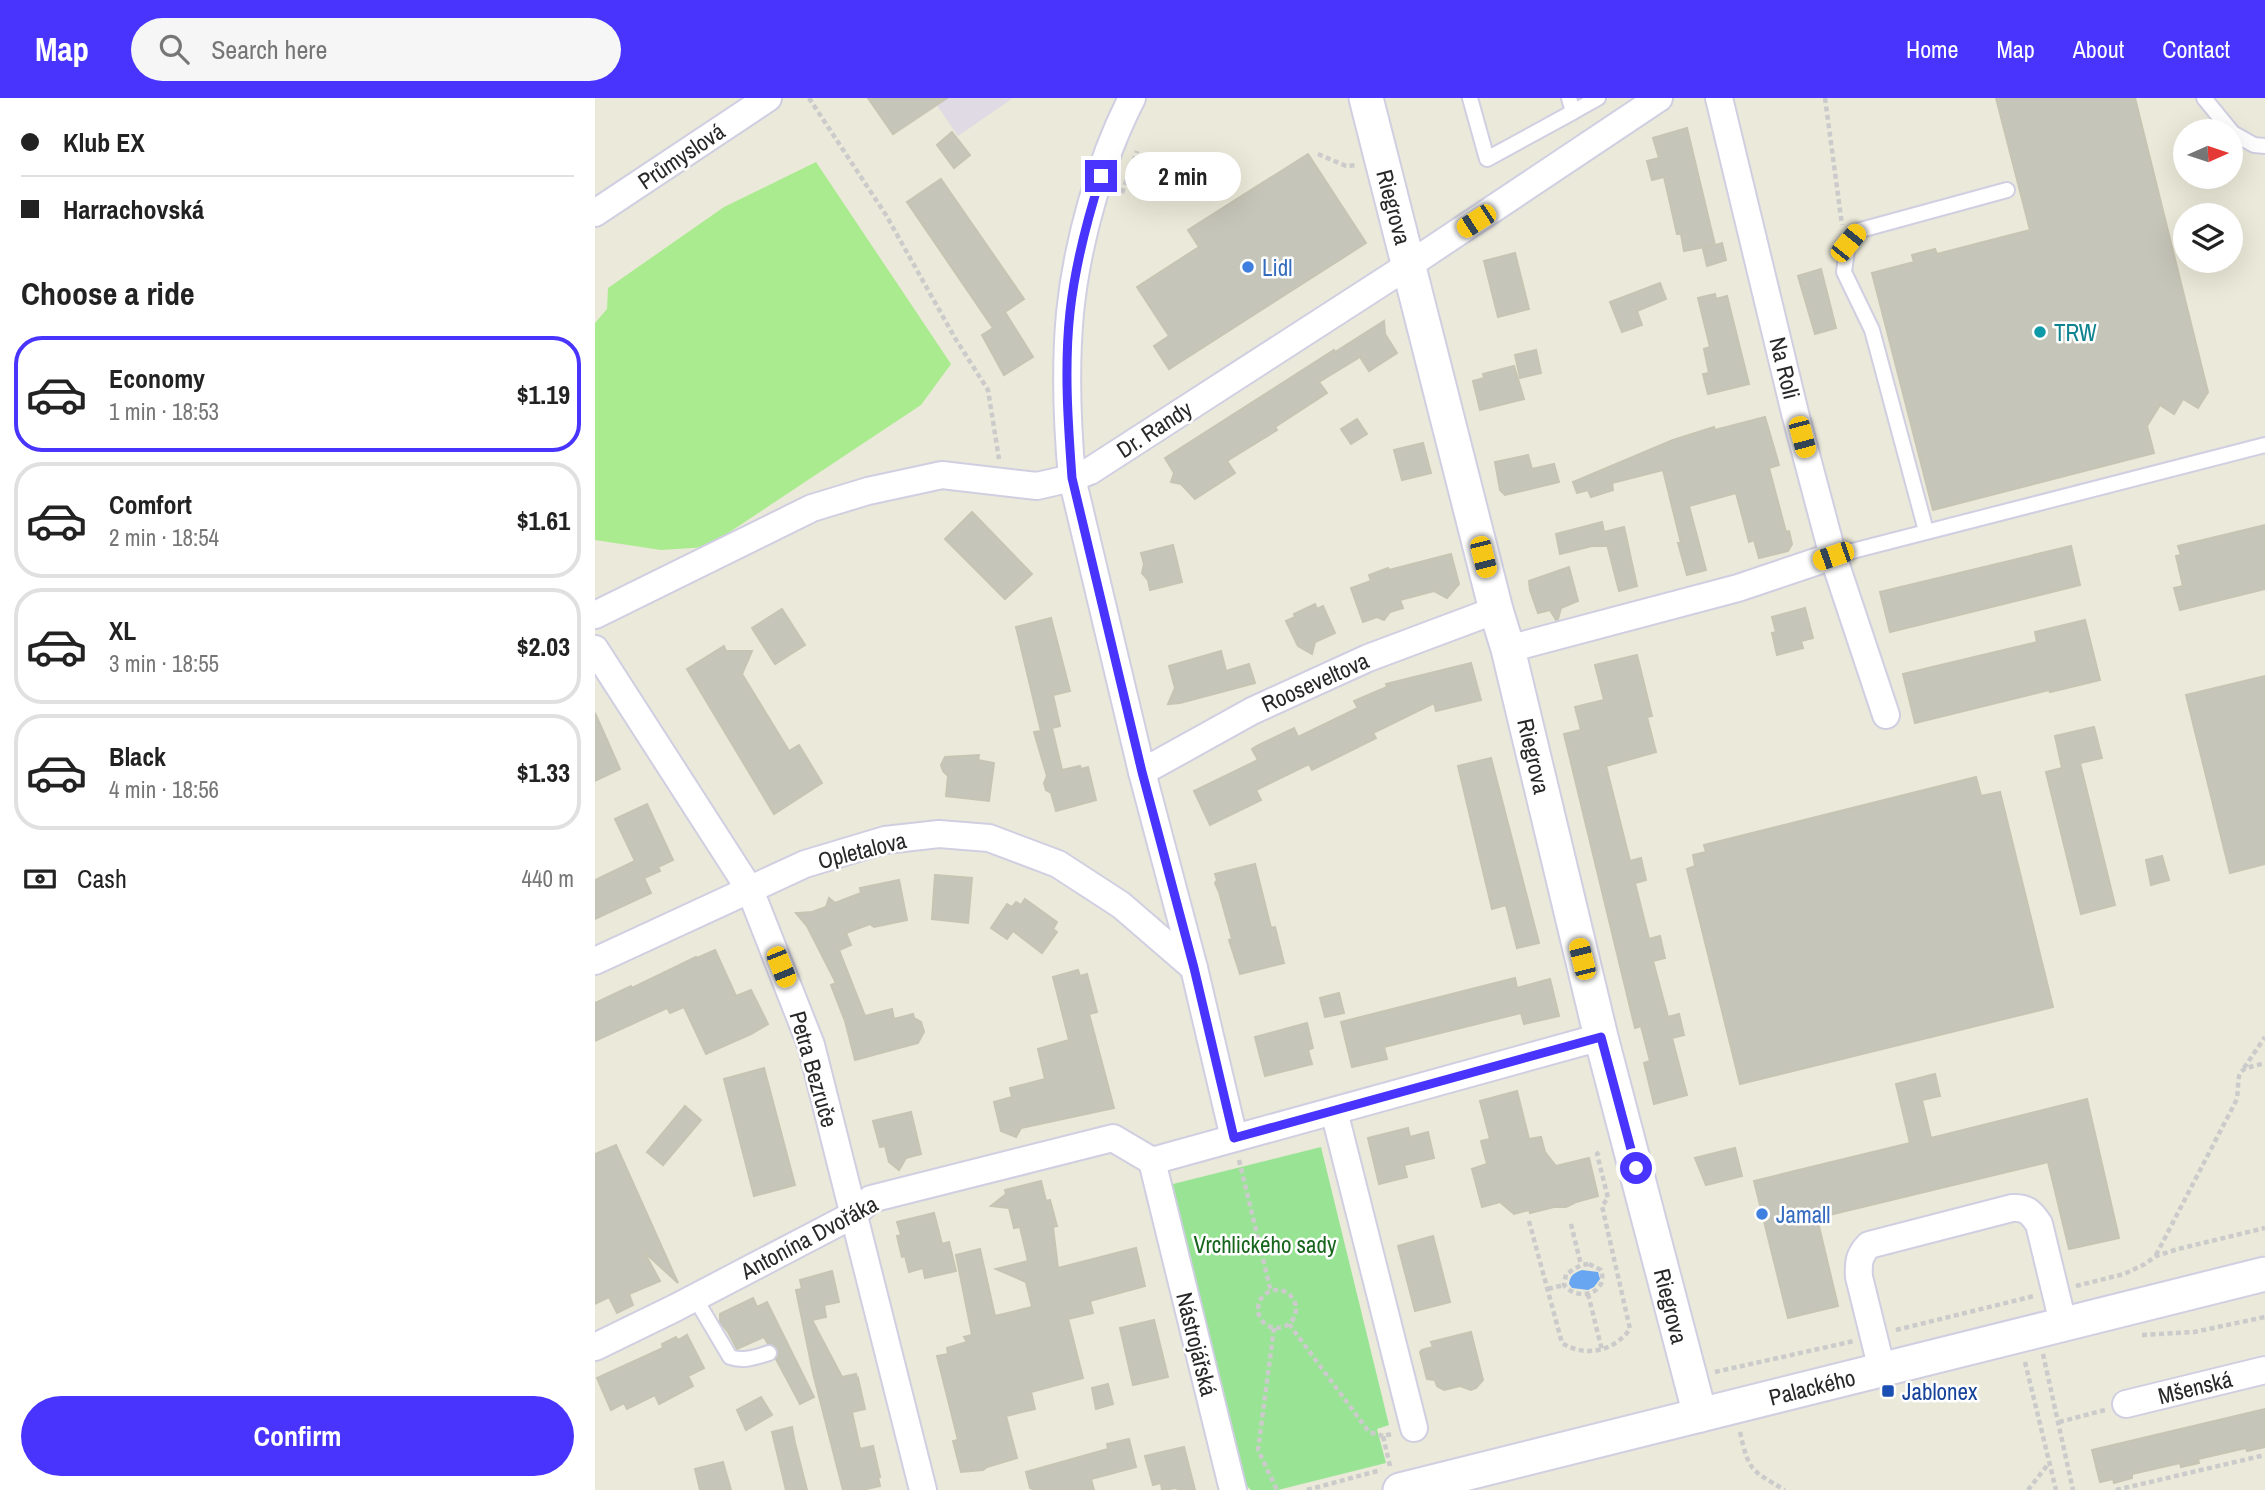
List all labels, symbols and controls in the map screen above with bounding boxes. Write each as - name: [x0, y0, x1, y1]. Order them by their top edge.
- search box: [131, 18, 621, 81]
- text: Map: [35, 27, 89, 71]
- icon: search: [155, 30, 193, 68]
- text: Search here: [211, 32, 327, 67]
- text: Home: [1906, 33, 1958, 65]
- text: Map: [1996, 33, 2035, 65]
- text: About: [2073, 33, 2124, 65]
- text: Contact: [2162, 33, 2230, 65]
- street label: Průmyslová: [631, 115, 731, 196]
- north arrow: [2173, 119, 2243, 189]
- map controls: [2173, 119, 2243, 273]
- text: Klub EX: [63, 125, 145, 160]
- callout: 2 min: [1125, 152, 1241, 200]
- route end: [1085, 160, 1117, 192]
- text: 2 min: [1158, 161, 1208, 192]
- street label: Riegrova: [1369, 166, 1419, 248]
- text: Harrachovská: [63, 192, 204, 227]
- car: [1453, 201, 1500, 241]
- button: layers: [2173, 203, 2243, 273]
- car: [1827, 220, 1870, 266]
- place label: Lidl: [1262, 252, 1292, 283]
- marker: Lidl: [1240, 259, 1256, 275]
- text: Choose a ride: [21, 272, 195, 315]
- place label: TRW: [2054, 317, 2097, 348]
- marker: TRW: [2032, 324, 2048, 340]
- street label: Na Roli: [1762, 334, 1808, 402]
- text: Economy: [109, 361, 205, 396]
- icon: car: [25, 363, 88, 426]
- text: $1.19: [517, 377, 570, 412]
- street label: Dr. Randy: [1110, 393, 1198, 465]
- text: 1 min · 18:53: [109, 396, 219, 427]
- car: [1787, 414, 1818, 460]
- text: Comfort: [109, 487, 192, 522]
- icon: car: [25, 489, 88, 552]
- text: $1.61: [517, 503, 570, 538]
- text: 2 min · 18:54: [109, 522, 219, 553]
- car: [1468, 534, 1499, 580]
- car: [1810, 539, 1857, 573]
- text: XL: [109, 613, 136, 648]
- icon: car: [25, 615, 88, 678]
- text: $2.03: [517, 629, 570, 664]
- street label: Rooseveltova: [1257, 644, 1374, 719]
- text: 3 min · 18:55: [109, 648, 219, 679]
- street label: Riegrova: [1510, 715, 1558, 797]
- text: Black: [109, 739, 166, 774]
- icon: car: [25, 741, 88, 804]
- text: $1.33: [517, 755, 570, 790]
- text: 4 min · 18:56: [109, 774, 219, 805]
- street label: Opletalova: [815, 824, 910, 876]
- icon: cash: [21, 860, 59, 898]
- text: Cash: [77, 861, 127, 896]
- text: 440 m: [522, 863, 574, 894]
- car: [1567, 936, 1598, 982]
- car: [764, 944, 799, 990]
- street label: Petra Bezruče: [783, 1007, 845, 1131]
- route start: [1620, 1152, 1652, 1184]
- street label: Antonína Dvořáka: [734, 1188, 883, 1287]
- place label: Jamall: [1776, 1199, 1831, 1230]
- marker: Jamall: [1754, 1206, 1770, 1222]
- park label: Vrchlického sady: [1194, 1229, 1337, 1260]
- street label: Riegrova: [1647, 1265, 1695, 1347]
- street label: Nástrojářská: [1169, 1289, 1225, 1400]
- street label: Palackého: [1766, 1361, 1858, 1413]
- street label: Mšenská: [2155, 1363, 2236, 1411]
- place label: Jablonex: [1902, 1376, 1978, 1407]
- marker: Jablonex: [1880, 1383, 1896, 1399]
- button: Confirm: [21, 1396, 574, 1476]

